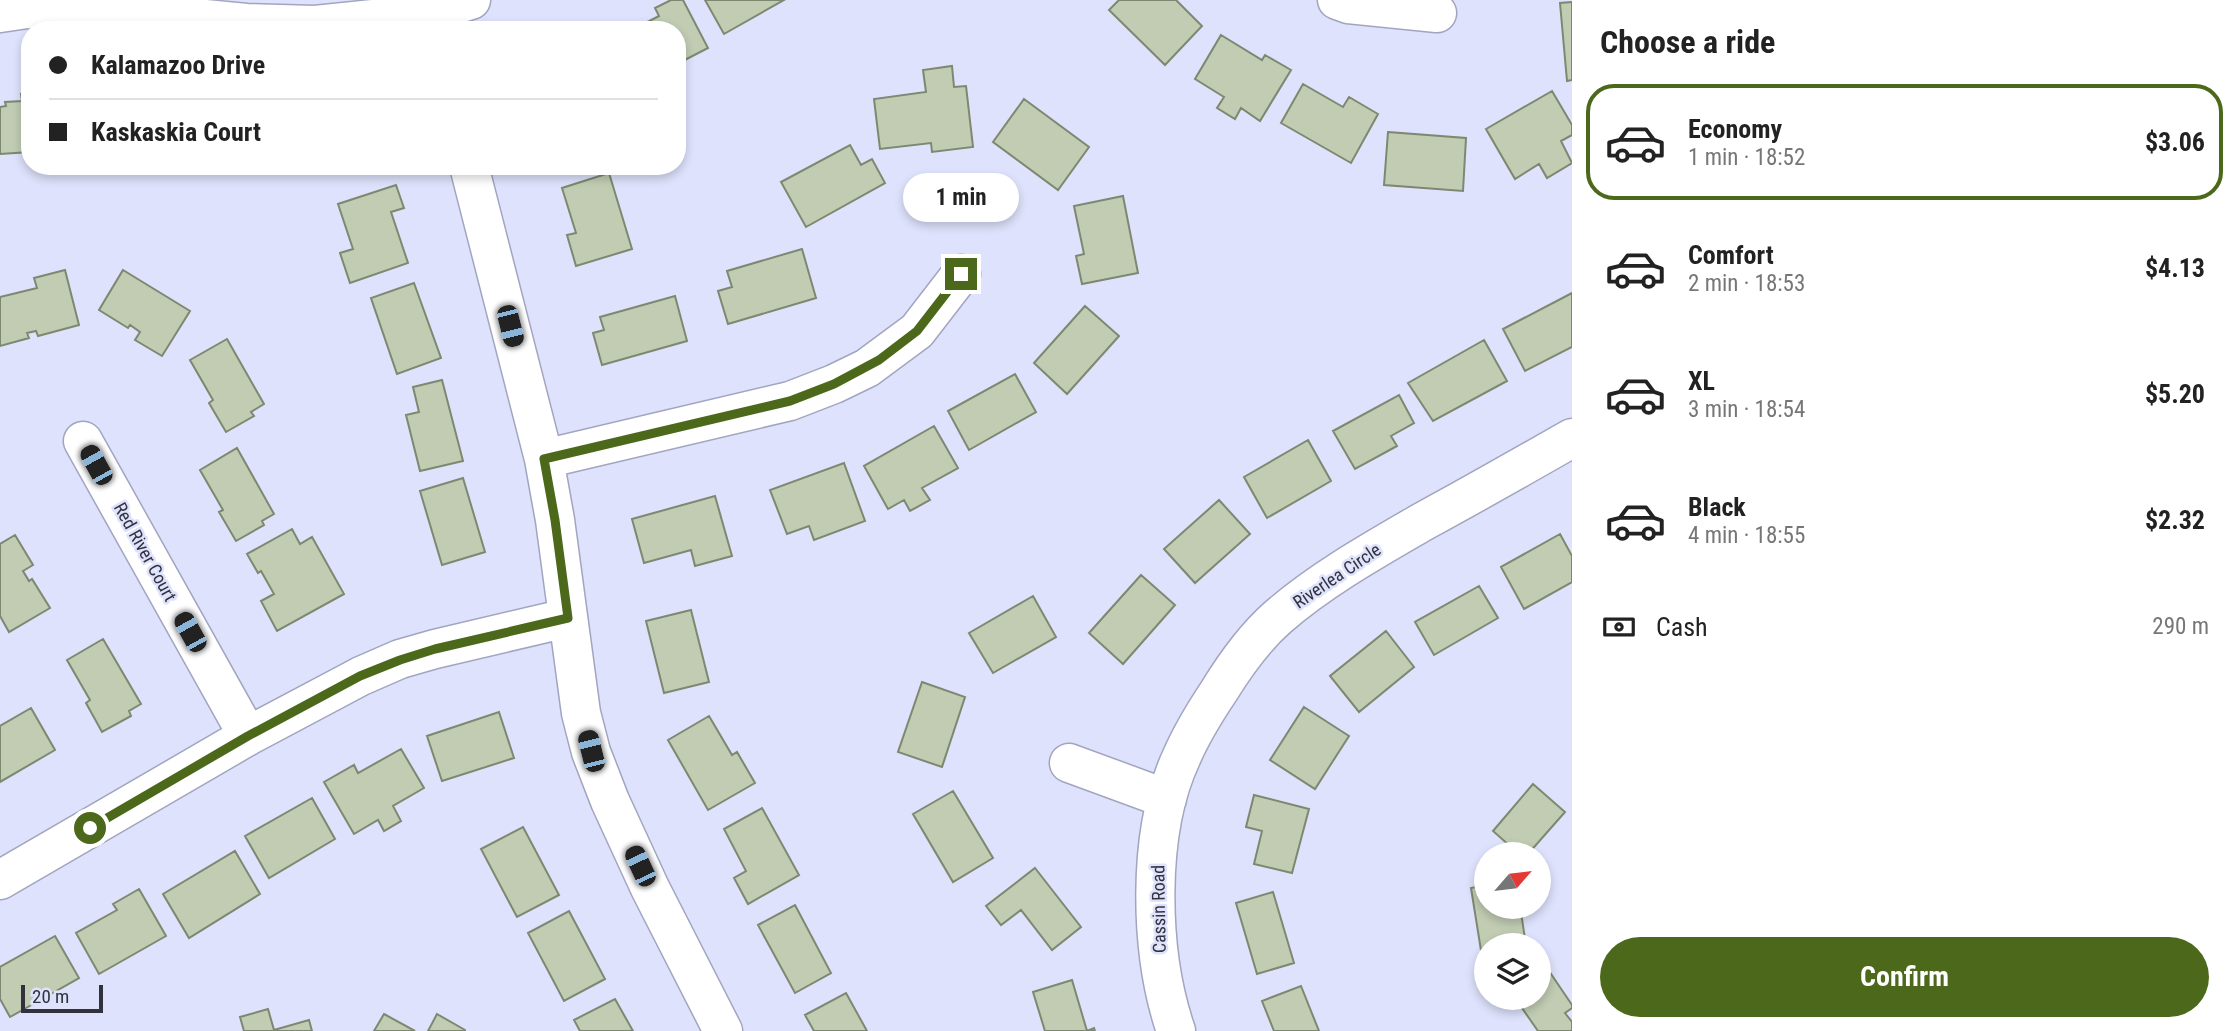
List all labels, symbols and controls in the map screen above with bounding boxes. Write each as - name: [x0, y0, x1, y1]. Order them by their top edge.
- text: Choose a ride: [1600, 23, 1775, 61]
- text: Kalamazoo Drive: [91, 50, 265, 80]
- icon: car: [1604, 111, 1667, 174]
- text: Economy: [1688, 114, 1782, 144]
- text: Kaskaskia Court: [91, 117, 261, 147]
- text: $3.06: [2145, 127, 2205, 157]
- text: 1 min · 18:52: [1688, 144, 1805, 171]
- callout: 1 min: [903, 173, 1019, 222]
- text: 1 min: [935, 184, 987, 211]
- icon: car: [1604, 237, 1667, 300]
- text: Comfort: [1688, 240, 1774, 270]
- text: $4.13: [2145, 253, 2205, 283]
- route end: [945, 258, 977, 290]
- text: 2 min · 18:53: [1688, 270, 1805, 297]
- car: [495, 303, 526, 349]
- icon: car: [1604, 363, 1667, 426]
- text: XL: [1688, 366, 1715, 396]
- text: $5.20: [2145, 379, 2205, 409]
- text: 3 min · 18:54: [1688, 396, 1805, 423]
- car: [77, 442, 116, 488]
- icon: car: [1604, 489, 1667, 552]
- text: Black: [1688, 492, 1746, 522]
- street label: Red River Court: [110, 499, 181, 605]
- text: $2.32: [2145, 505, 2205, 535]
- text: 4 min · 18:55: [1688, 522, 1805, 549]
- street label: Riverlea Circle: [1289, 539, 1384, 613]
- icon: cash: [1600, 608, 1638, 646]
- car: [171, 609, 210, 655]
- text: Cash: [1656, 612, 1708, 642]
- text: 290 m: [2152, 613, 2209, 640]
- car: [576, 728, 607, 774]
- route start: [74, 812, 106, 844]
- north arrow: [1474, 842, 1550, 919]
- map controls: [1474, 842, 1551, 1010]
- car: [622, 843, 659, 889]
- street label: Cassin Road: [1147, 865, 1170, 953]
- button: layers: [1474, 933, 1551, 1010]
- button: Confirm: [1600, 937, 2209, 1017]
- scale bar: [21, 982, 103, 1014]
- text: 20 m: [32, 985, 69, 1008]

